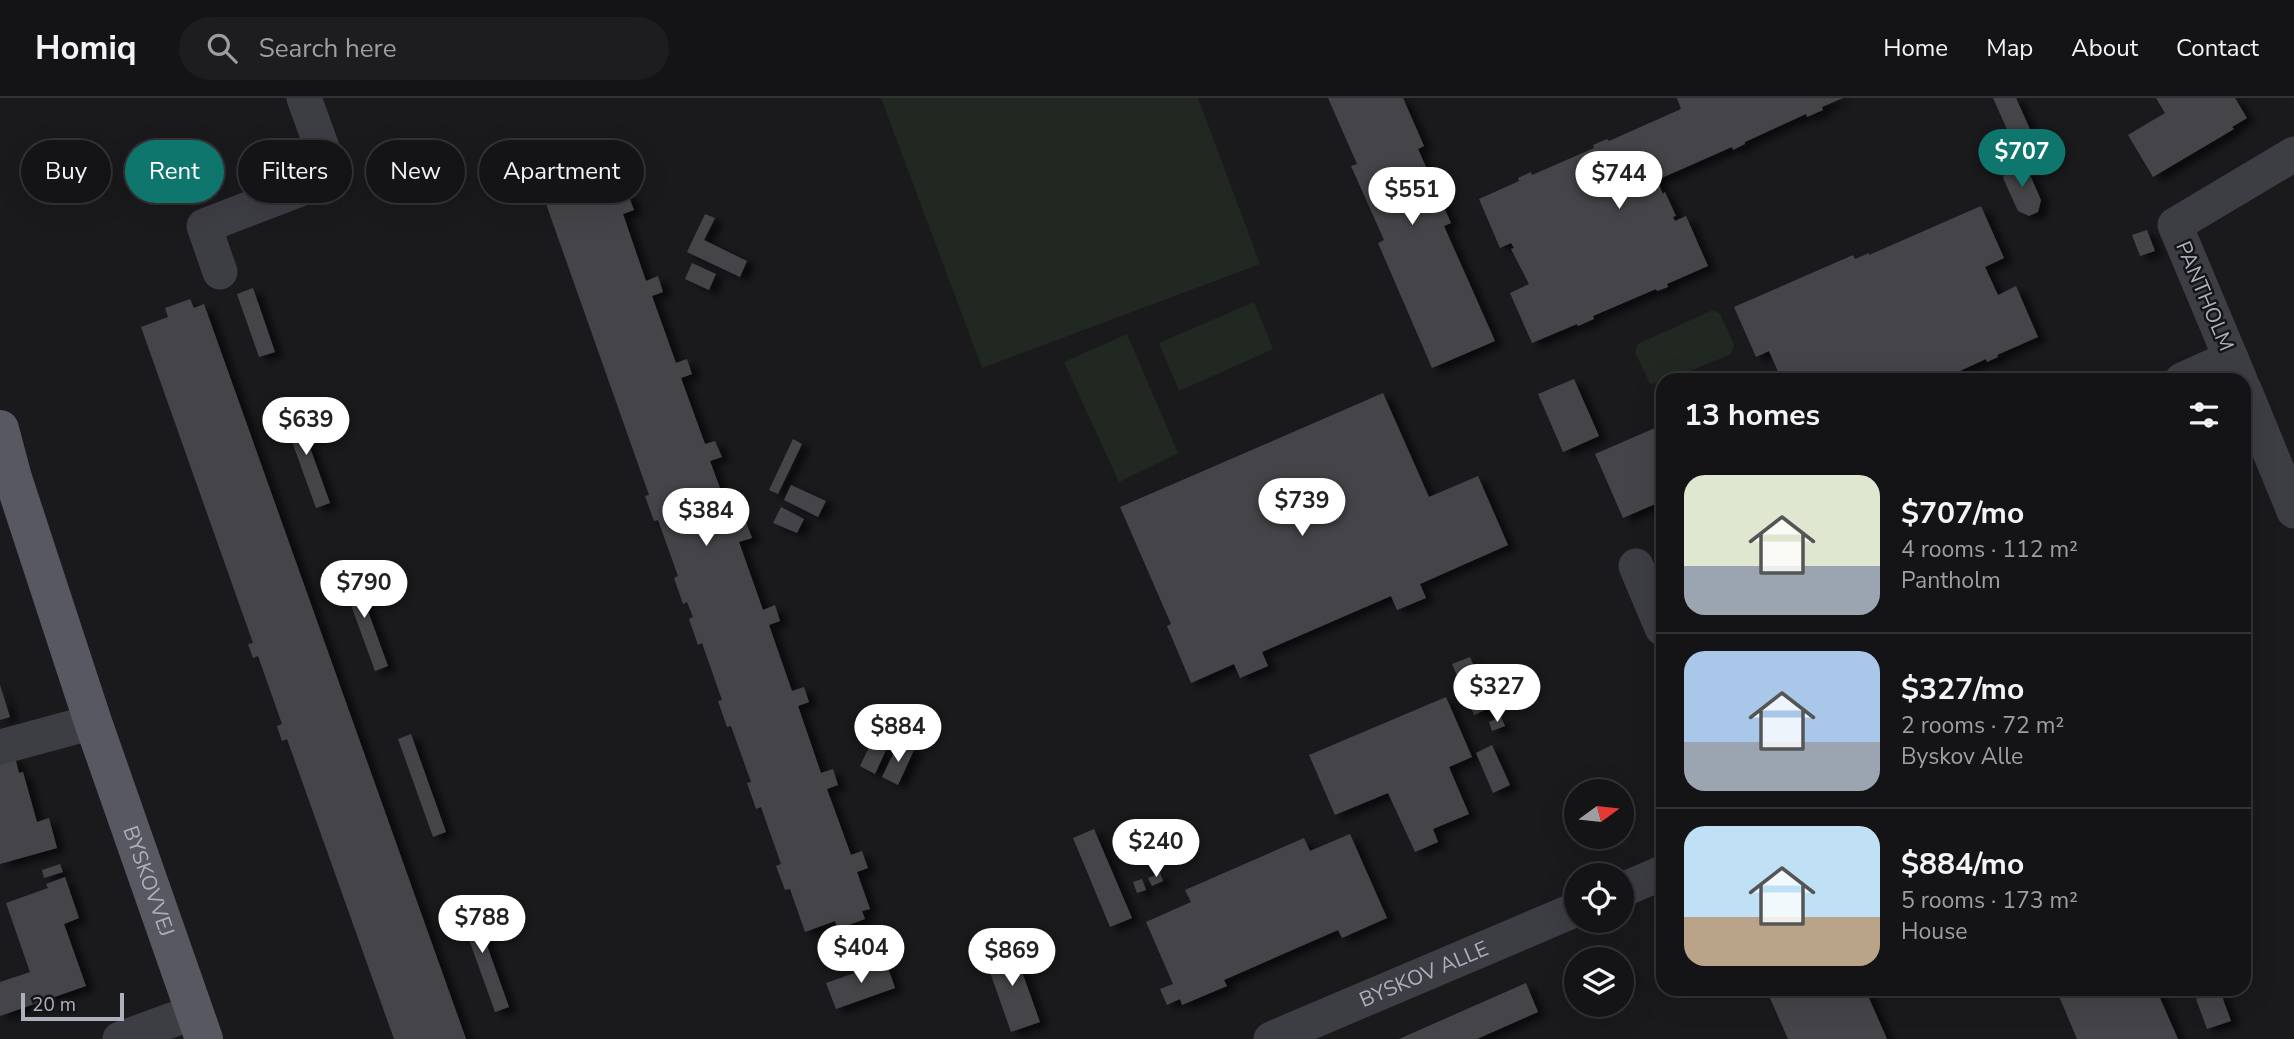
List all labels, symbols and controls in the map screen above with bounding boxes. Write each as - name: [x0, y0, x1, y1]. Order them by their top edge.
- search box: [179, 17, 669, 80]
- text: Homiq: [35, 26, 137, 71]
- icon: search: [203, 29, 241, 67]
- text: Search here: [259, 31, 397, 66]
- text: Home: [1883, 32, 1948, 64]
- text: Map: [1986, 32, 2033, 64]
- text: About: [2071, 32, 2138, 64]
- text: Contact: [2176, 32, 2259, 64]
- pin: $707: [1981, 130, 2063, 189]
- text: $707: [1994, 136, 2050, 167]
- chip: Buy: [21, 140, 111, 203]
- chip: Rent: [125, 140, 224, 203]
- chip: Filters: [238, 140, 352, 203]
- chip: New: [366, 140, 465, 203]
- chip: Apartment: [479, 140, 644, 203]
- pin: $744: [1578, 152, 1660, 211]
- text: $744: [1591, 158, 1647, 189]
- pin: $551: [1371, 167, 1453, 227]
- text: $551: [1384, 174, 1440, 205]
- street label: PANTHOLM: [2169, 237, 2241, 355]
- text: 13 homes: [1684, 395, 1820, 436]
- icon: filters: [2185, 396, 2223, 434]
- pin: $639: [265, 398, 347, 457]
- text: $639: [278, 404, 334, 435]
- pin: $739: [1261, 478, 1343, 538]
- text: $739: [1274, 485, 1330, 516]
- pin: $384: [665, 489, 747, 548]
- text: $707/mo: [1901, 493, 2024, 534]
- text: $384: [678, 495, 734, 526]
- icon: home: [1740, 503, 1824, 587]
- text: 4 rooms · 112 m²: [1901, 534, 2078, 565]
- pin: $790: [323, 560, 405, 620]
- text: Pantholm: [1901, 565, 2001, 596]
- text: $790: [336, 567, 392, 598]
- pin: $327: [1456, 664, 1538, 724]
- text: $327/mo: [1901, 669, 2024, 710]
- text: $327: [1469, 671, 1525, 702]
- icon: home: [1740, 679, 1824, 763]
- pin: $884: [857, 704, 939, 764]
- text: 2 rooms · 72 m²: [1901, 710, 2064, 741]
- text: $884: [870, 711, 926, 742]
- text: Byskov Alle: [1901, 741, 2023, 772]
- north arrow: [1564, 779, 1634, 849]
- map controls: [1564, 779, 1634, 1017]
- pin: $240: [1115, 820, 1197, 879]
- street label: BYSKOVVEJ: [116, 822, 181, 940]
- text: $240: [1128, 826, 1184, 857]
- text: $884/mo: [1901, 844, 2024, 885]
- icon: home: [1740, 854, 1824, 938]
- button: locate: [1564, 863, 1634, 933]
- text: 5 rooms · 173 m²: [1901, 885, 2078, 916]
- pin: $788: [441, 896, 523, 955]
- text: $788: [454, 902, 510, 933]
- text: House: [1901, 916, 1968, 947]
- pin: $404: [820, 926, 902, 985]
- pin: $869: [971, 928, 1053, 988]
- text: $404: [833, 932, 889, 963]
- street label: BYSKOV ALLE: [1355, 934, 1492, 1014]
- text: $869: [984, 935, 1040, 966]
- button: layers: [1564, 947, 1634, 1017]
- scale bar: [21, 990, 124, 1022]
- text: 20 m: [32, 992, 76, 1018]

